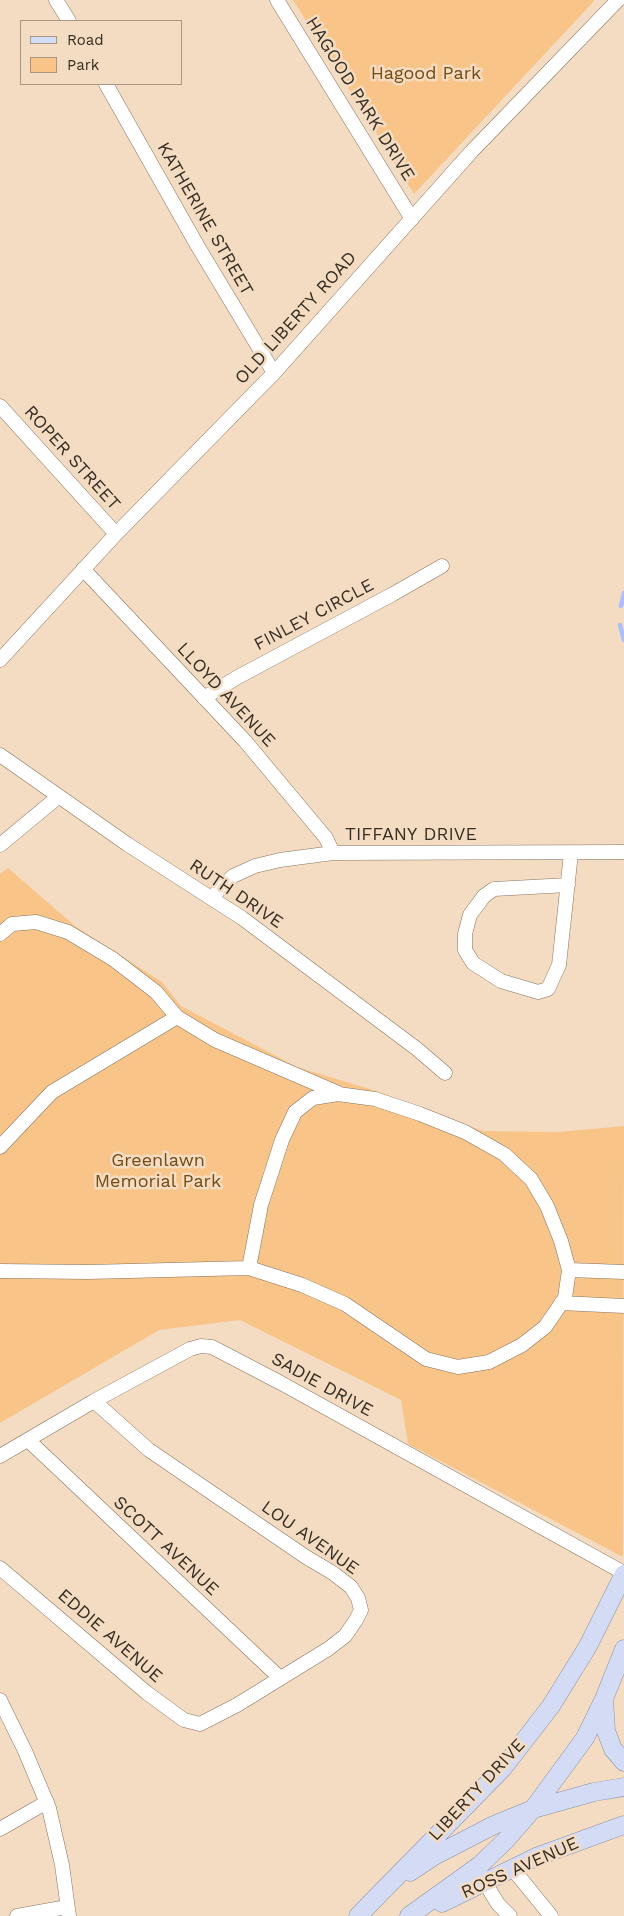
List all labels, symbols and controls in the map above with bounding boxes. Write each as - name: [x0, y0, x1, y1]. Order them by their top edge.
- street label: HAGOOD PARK DRIVE: [301, 13, 419, 185]
- legend: [20, 20, 182, 85]
- text: Road: [67, 31, 104, 49]
- text: Park: [67, 56, 99, 74]
- park label: Hagood Park: [371, 63, 481, 85]
- street label: KATHERINE STREET: [152, 138, 258, 300]
- street label: OLD LIBERTY ROAD: [231, 247, 361, 389]
- street label: ROPER STREET: [19, 401, 125, 515]
- street label: FINLEY CIRCLE: [251, 574, 377, 656]
- street label: LLOYD AVENUE: [172, 638, 280, 752]
- street label: TIFFANY DRIVE: [345, 824, 477, 846]
- street label: RUTH DRIVE: [185, 855, 287, 933]
- park label: Greenlawn Memorial Park: [95, 1150, 221, 1192]
- street label: SADIE DRIVE: [268, 1348, 376, 1422]
- street label: SCOTT AVENUE: [109, 1492, 223, 1600]
- street label: LOU AVENUE: [257, 1496, 363, 1580]
- street label: EDDIE AVENUE: [53, 1585, 167, 1687]
- street label: LIBERTY DRIVE: [424, 1734, 530, 1846]
- street label: ROSS AVENUE: [458, 1833, 582, 1903]

